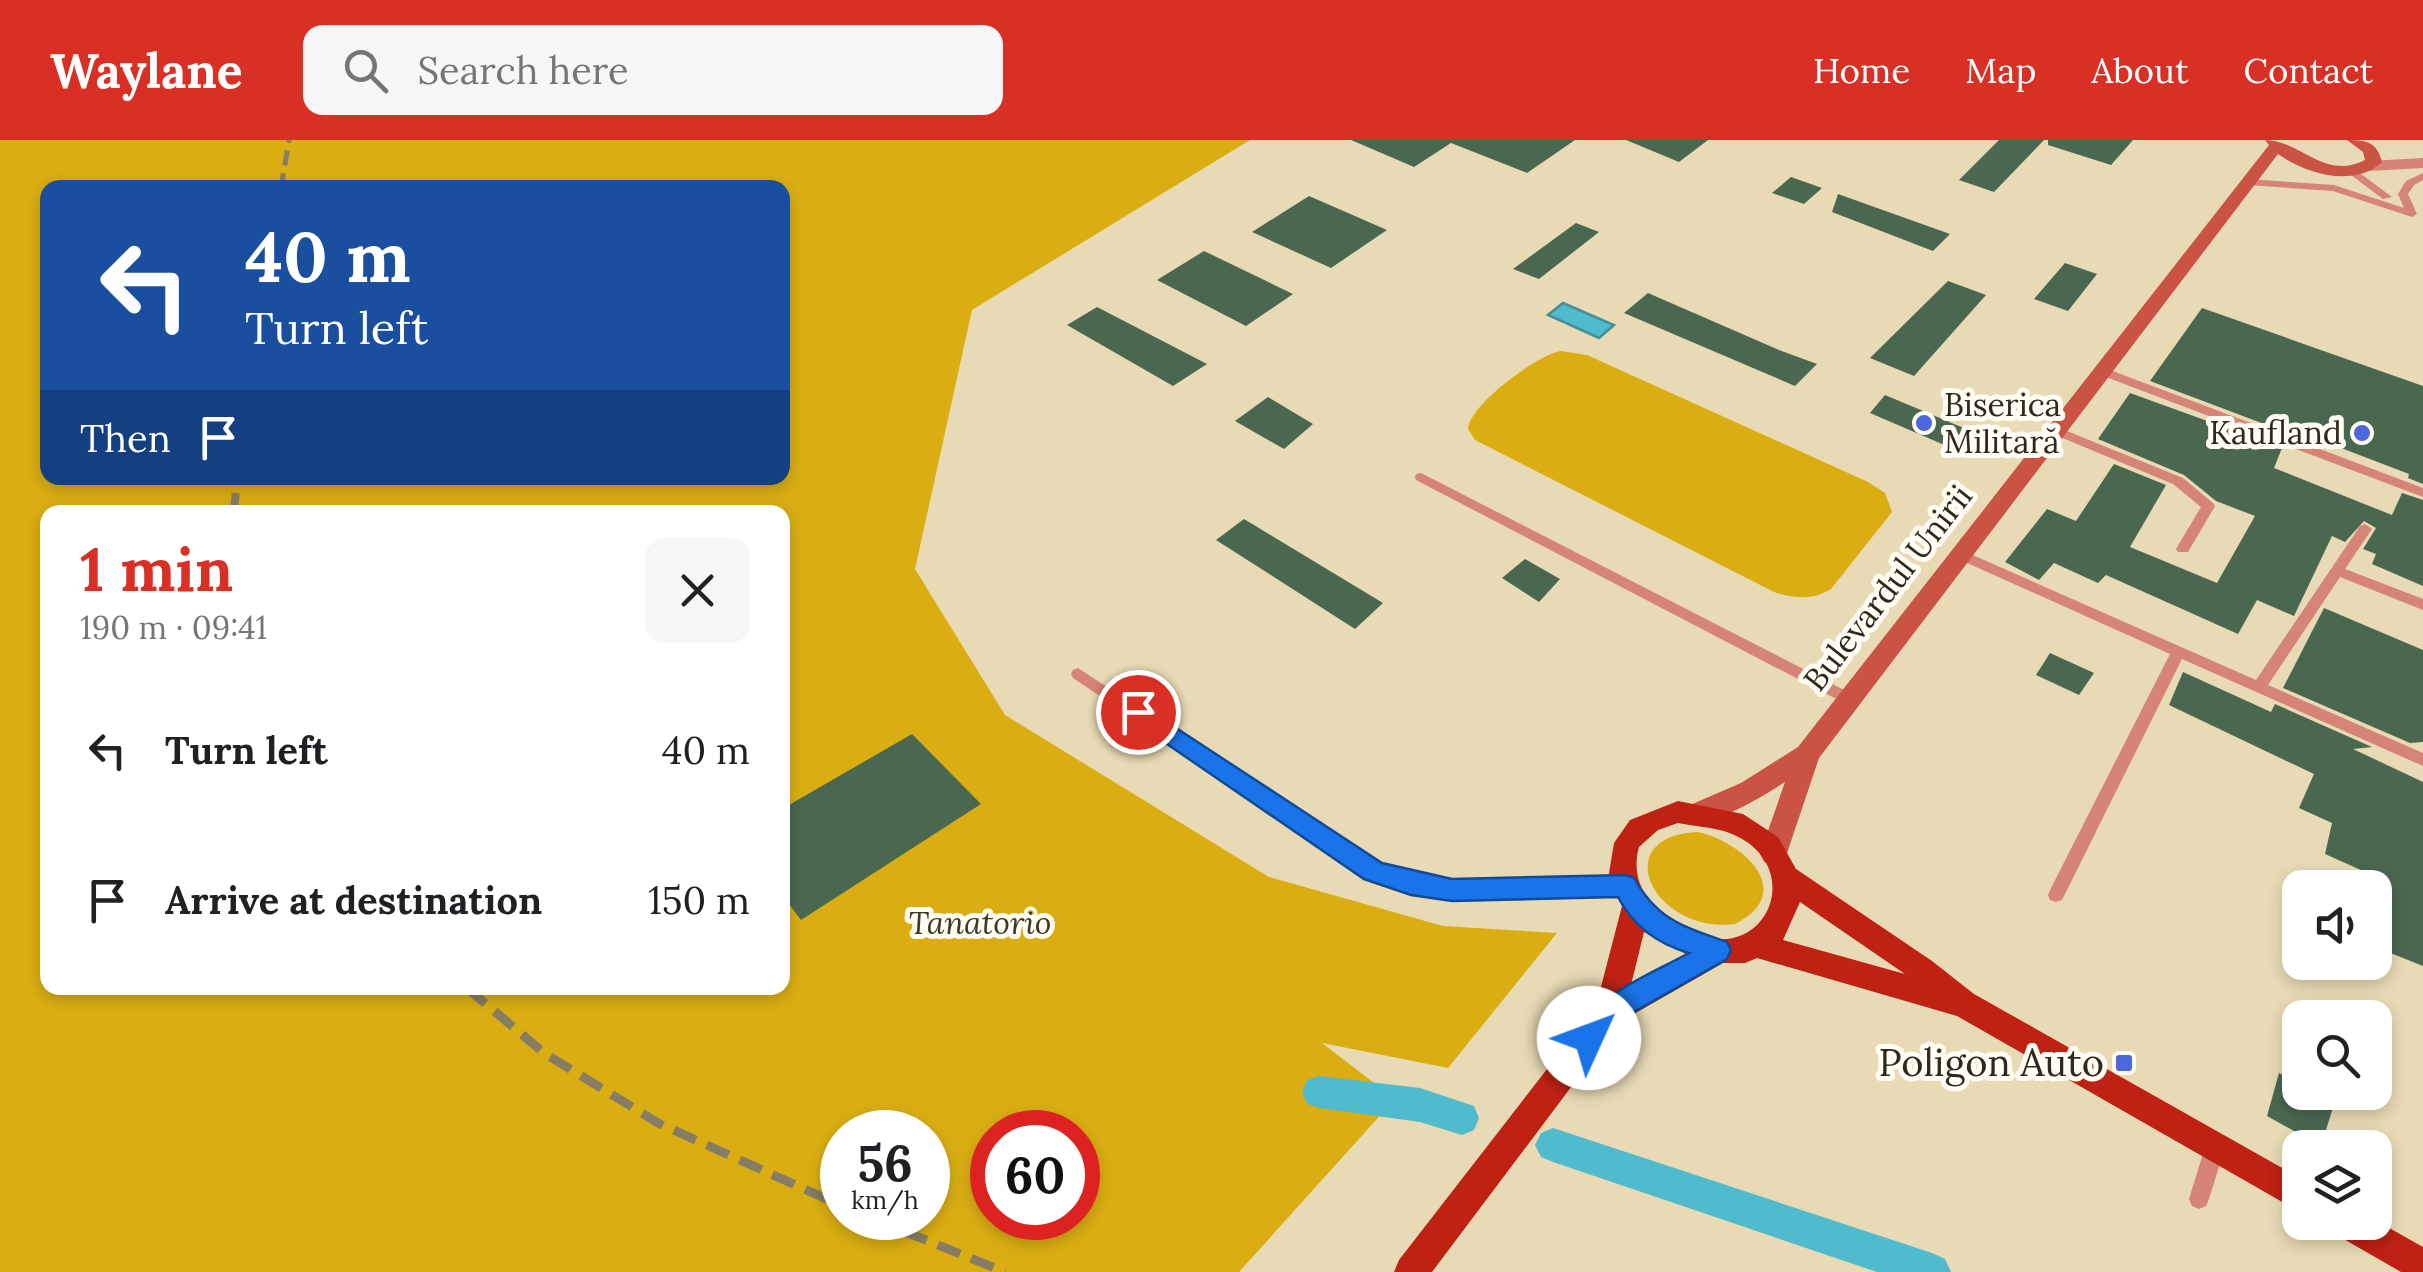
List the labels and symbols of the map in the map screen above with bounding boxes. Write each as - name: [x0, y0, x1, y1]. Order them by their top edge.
- place label: Biserica Militară: [1944, 384, 2061, 462]
- marker: Biserica Militară: [1913, 412, 1935, 434]
- place label: Kaufland: [2209, 412, 2342, 453]
- marker: Kaufland: [2351, 422, 2373, 444]
- street label: Bulevardul Unirii: [1794, 476, 1981, 699]
- pin: [1096, 670, 1181, 755]
- park label: Tanatorio: [908, 902, 1052, 943]
- position arrow: [1537, 986, 1641, 1090]
- place label: Poligon Auto: [1879, 1038, 2104, 1087]
- marker: Poligon Auto: [2113, 1052, 2135, 1074]
- speed limit sign: 60: [970, 1110, 1100, 1240]

